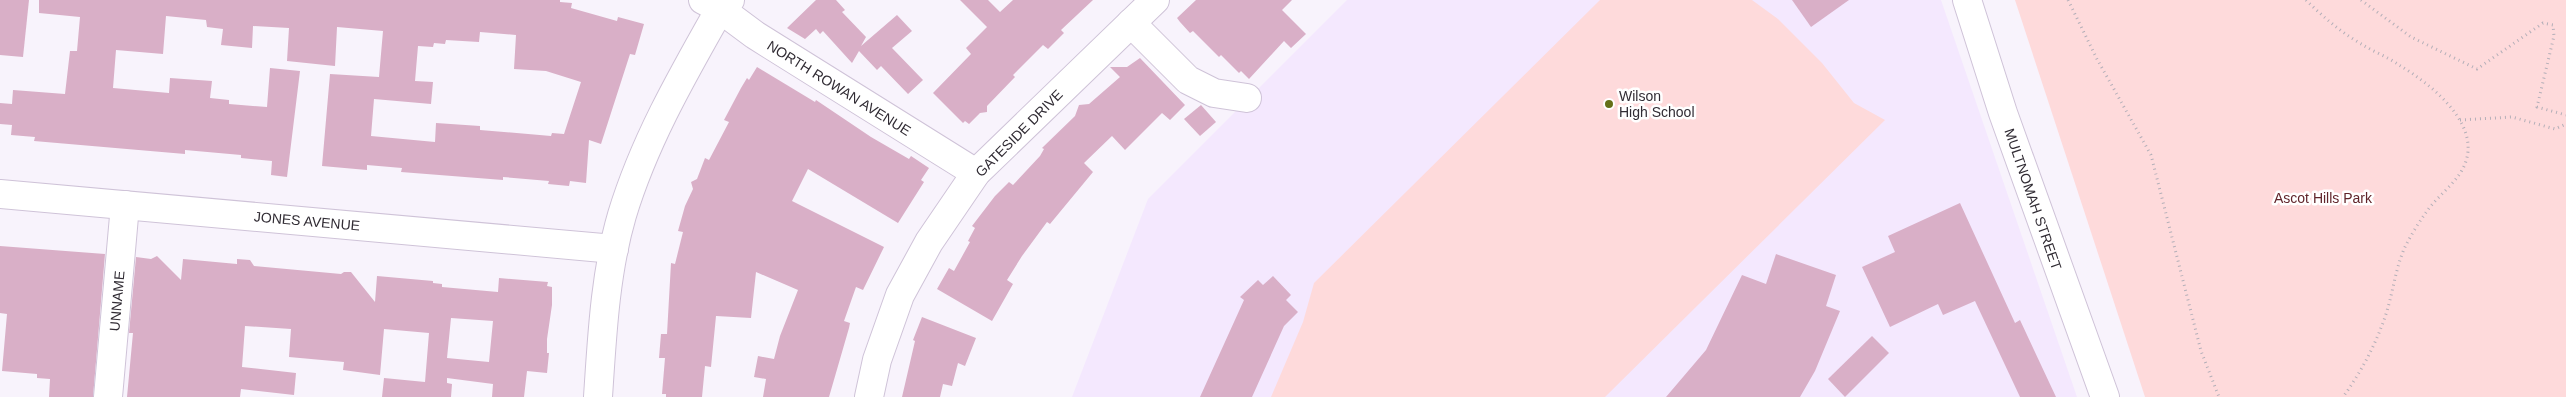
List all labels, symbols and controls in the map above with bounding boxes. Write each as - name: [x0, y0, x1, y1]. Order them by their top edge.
- street label: NORTH ROWAN AVENUE: [764, 37, 914, 139]
- street label: GATESIDE DRIVE: [972, 86, 1066, 180]
- place label: Wilson High School: [1619, 88, 1695, 120]
- marker: Wilson High School: [1603, 98, 1615, 110]
- street label: MULTNOMAH STREET: [2001, 126, 2065, 272]
- park label: Ascot Hills Park: [2274, 190, 2373, 206]
- street label: JONES AVENUE: [253, 208, 361, 234]
- street label: UNNAME: [106, 270, 128, 332]

